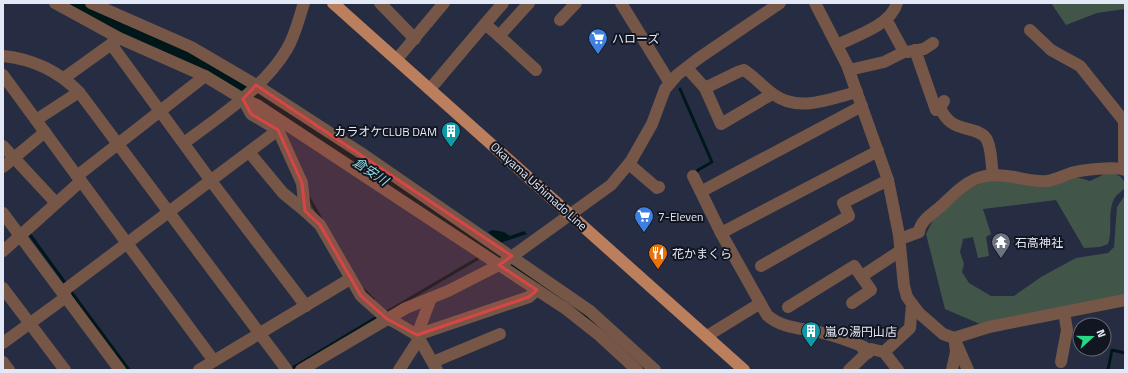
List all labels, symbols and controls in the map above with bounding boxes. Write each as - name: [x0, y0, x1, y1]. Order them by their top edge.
- supermarket icon: ハローズ: [587, 27, 609, 55]
- place label: ハローズ: [612, 29, 659, 48]
- building icon: カラオケCLUB DAM: [440, 120, 462, 148]
- place label: カラオケCLUB DAM: [334, 122, 437, 141]
- street label: Okayama Ushimado Line: [486, 137, 592, 235]
- water label: 倉安川: [349, 152, 394, 191]
- supermarket icon: 7-Eleven: [633, 205, 655, 233]
- place label: 7-Eleven: [658, 207, 704, 226]
- temple icon: 石高神社: [990, 231, 1012, 259]
- place label: 石高神社: [1015, 233, 1063, 252]
- restaurant icon: 花かまくら: [647, 242, 669, 270]
- place label: 花かまくら: [672, 244, 732, 263]
- north arrow: [1072, 317, 1112, 357]
- building icon: 嵐の湯円山店: [800, 320, 822, 348]
- place label: 嵐の湯円山店: [825, 322, 897, 341]
- text: N: [1093, 327, 1110, 340]

